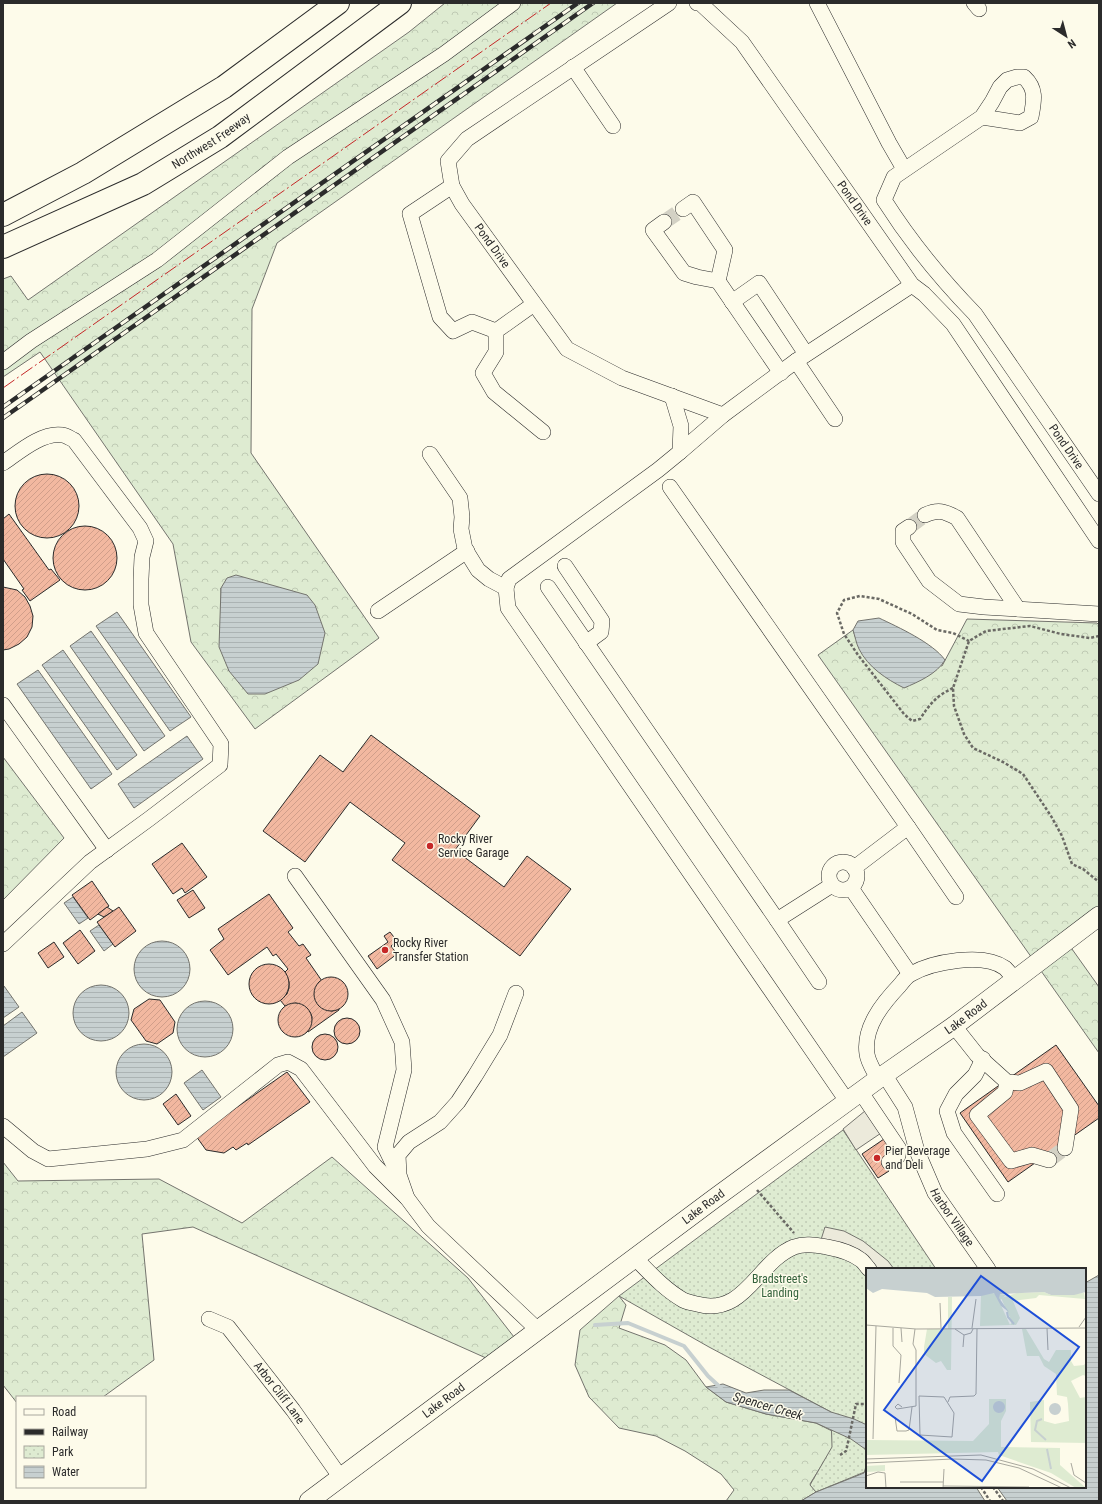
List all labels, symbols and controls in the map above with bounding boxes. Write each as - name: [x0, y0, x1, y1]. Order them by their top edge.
- north arrow: [1046, 16, 1086, 56]
- text: N: [1065, 36, 1078, 51]
- street label: Northwest Freeway: [169, 110, 253, 172]
- street label: Pond Drive: [834, 178, 875, 228]
- street label: Pond Drive: [472, 221, 513, 271]
- street label: Pond Drive: [1046, 422, 1087, 472]
- place label: Rocky River Service Garage: [438, 832, 509, 860]
- marker: Rocky River Service Garage: [425, 841, 435, 851]
- place label: Rocky River Transfer Station: [393, 936, 469, 964]
- marker: Rocky River Transfer Station: [380, 945, 390, 955]
- street label: Lake Road: [942, 996, 990, 1037]
- place label: Pier Beverage and Deli: [885, 1144, 950, 1172]
- marker: Pier Beverage and Deli: [872, 1153, 882, 1163]
- street label: Lake Road: [679, 1186, 727, 1227]
- street label: Harbor Village: [927, 1186, 977, 1249]
- inset map: [866, 1268, 1086, 1488]
- park label: Bradstreet's Landing: [752, 1272, 808, 1300]
- street label: Arbor Cliff Lane: [251, 1359, 308, 1427]
- street label: Lake Road: [420, 1380, 468, 1421]
- water label: Spencer Creek: [731, 1389, 805, 1423]
- legend: [16, 1396, 146, 1488]
- text: Road: [52, 1405, 76, 1419]
- text: Railway: [52, 1425, 88, 1439]
- text: Park: [52, 1445, 74, 1459]
- text: Water: [52, 1465, 80, 1479]

